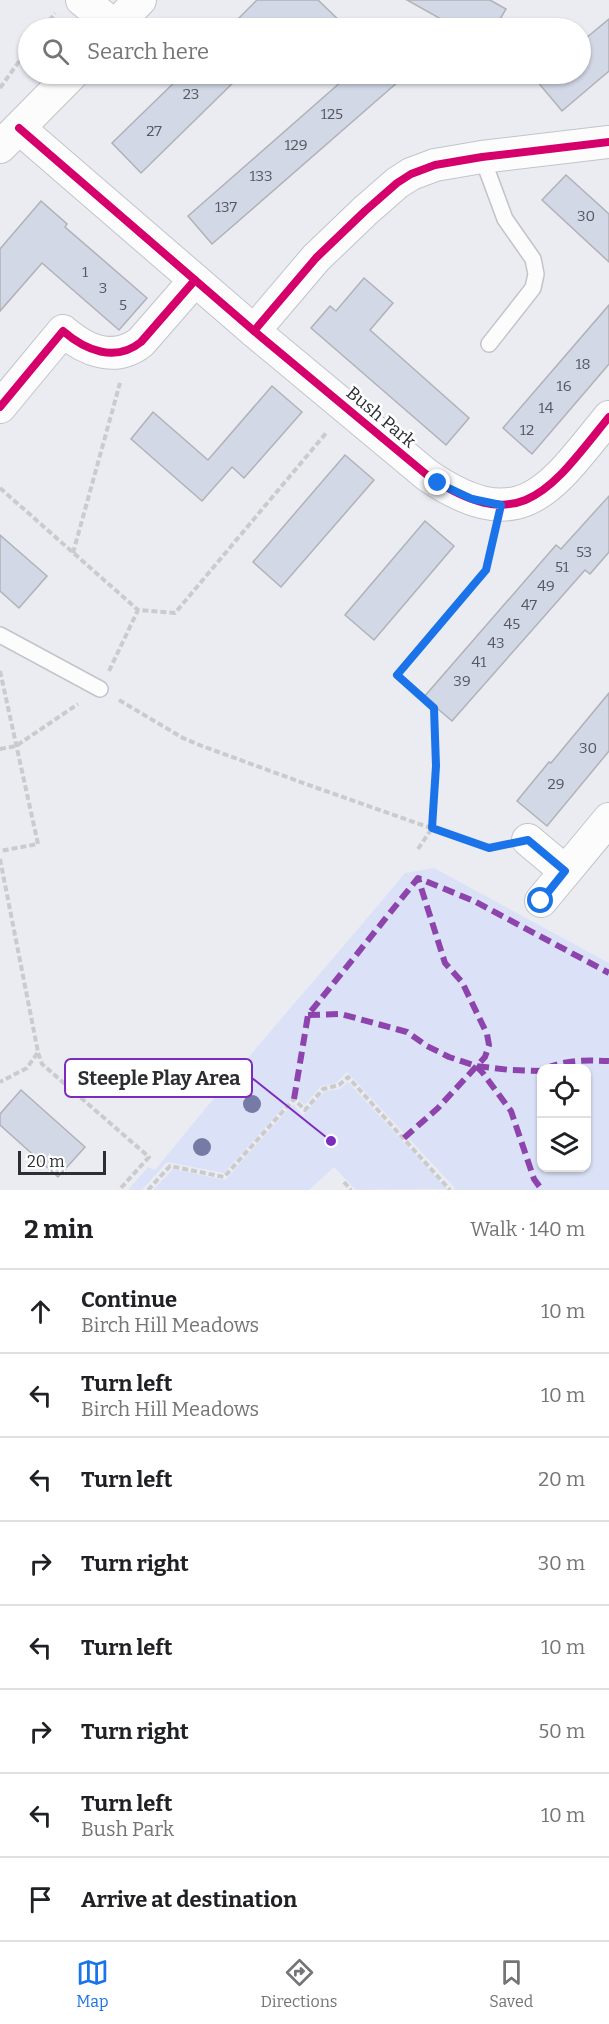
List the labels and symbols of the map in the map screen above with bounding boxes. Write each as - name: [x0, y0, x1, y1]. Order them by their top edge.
- house number: 23: [183, 85, 199, 103]
- house number: 125: [321, 105, 343, 123]
- house number: 27: [146, 122, 162, 140]
- house number: 129: [284, 136, 308, 154]
- house number: 133: [250, 167, 272, 185]
- house number: 137: [215, 198, 238, 216]
- house number: 30: [577, 207, 595, 225]
- house number: 1: [82, 263, 88, 281]
- house number: 3: [99, 279, 107, 297]
- house number: 5: [119, 296, 127, 314]
- house number: 18: [575, 355, 591, 373]
- house number: 16: [557, 377, 572, 395]
- street label: Bush Park: [342, 382, 421, 453]
- house number: 14: [539, 399, 554, 417]
- house number: 12: [520, 421, 534, 439]
- route end: [424, 469, 450, 495]
- house number: 53: [576, 543, 592, 561]
- house number: 51: [555, 558, 569, 576]
- house number: 49: [537, 577, 555, 595]
- house number: 47: [521, 596, 538, 614]
- house number: 45: [504, 615, 520, 633]
- house number: 43: [487, 634, 505, 652]
- house number: 41: [472, 653, 486, 671]
- house number: 39: [453, 672, 471, 690]
- house number: 30: [579, 739, 597, 757]
- house number: 29: [548, 775, 564, 793]
- route start: [527, 887, 553, 913]
- callout: Steeple Play Area: [65, 1059, 252, 1097]
- text: Steeple Play Area: [77, 1066, 241, 1090]
- scale bar: [18, 1148, 106, 1176]

